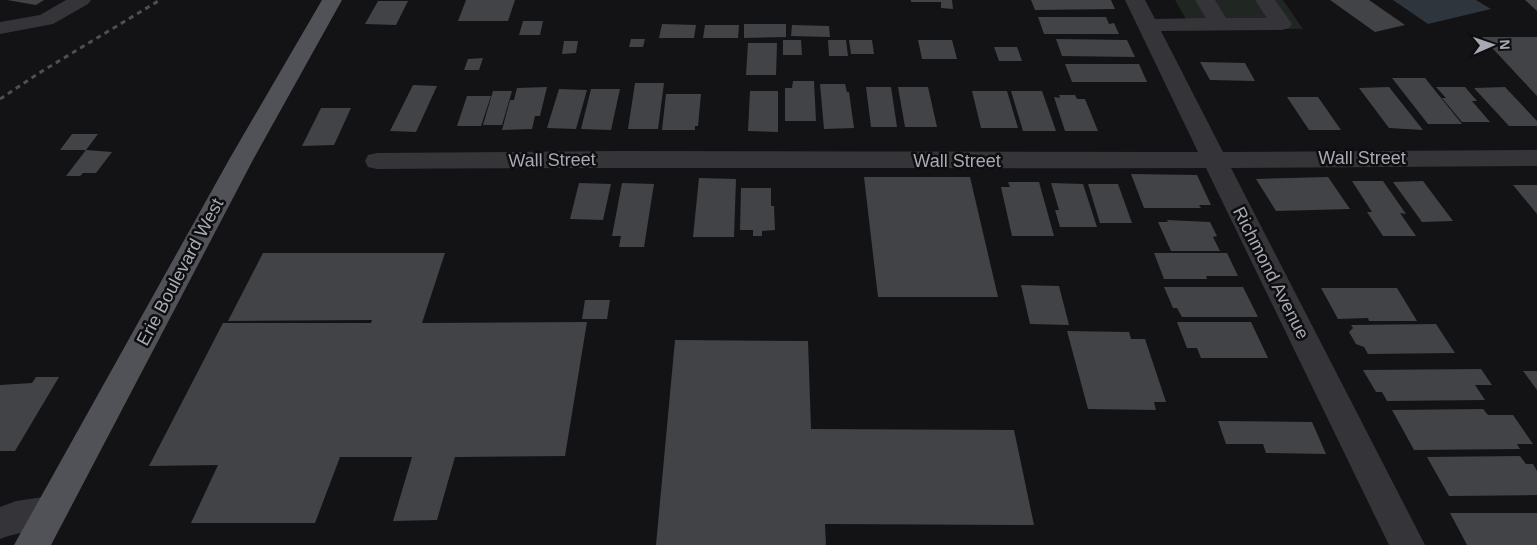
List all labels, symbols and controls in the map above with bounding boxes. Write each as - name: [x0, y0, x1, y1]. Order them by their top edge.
- north arrow: [1467, 20, 1517, 70]
- text: N: [1497, 39, 1513, 50]
- street label: Wall Street: [1318, 148, 1406, 168]
- street label: Wall Street: [508, 149, 596, 171]
- street label: Wall Street: [913, 151, 1001, 171]
- street label: Erie Boulevard West: [133, 195, 227, 349]
- street label: Richmond Avenue: [1229, 204, 1313, 342]

